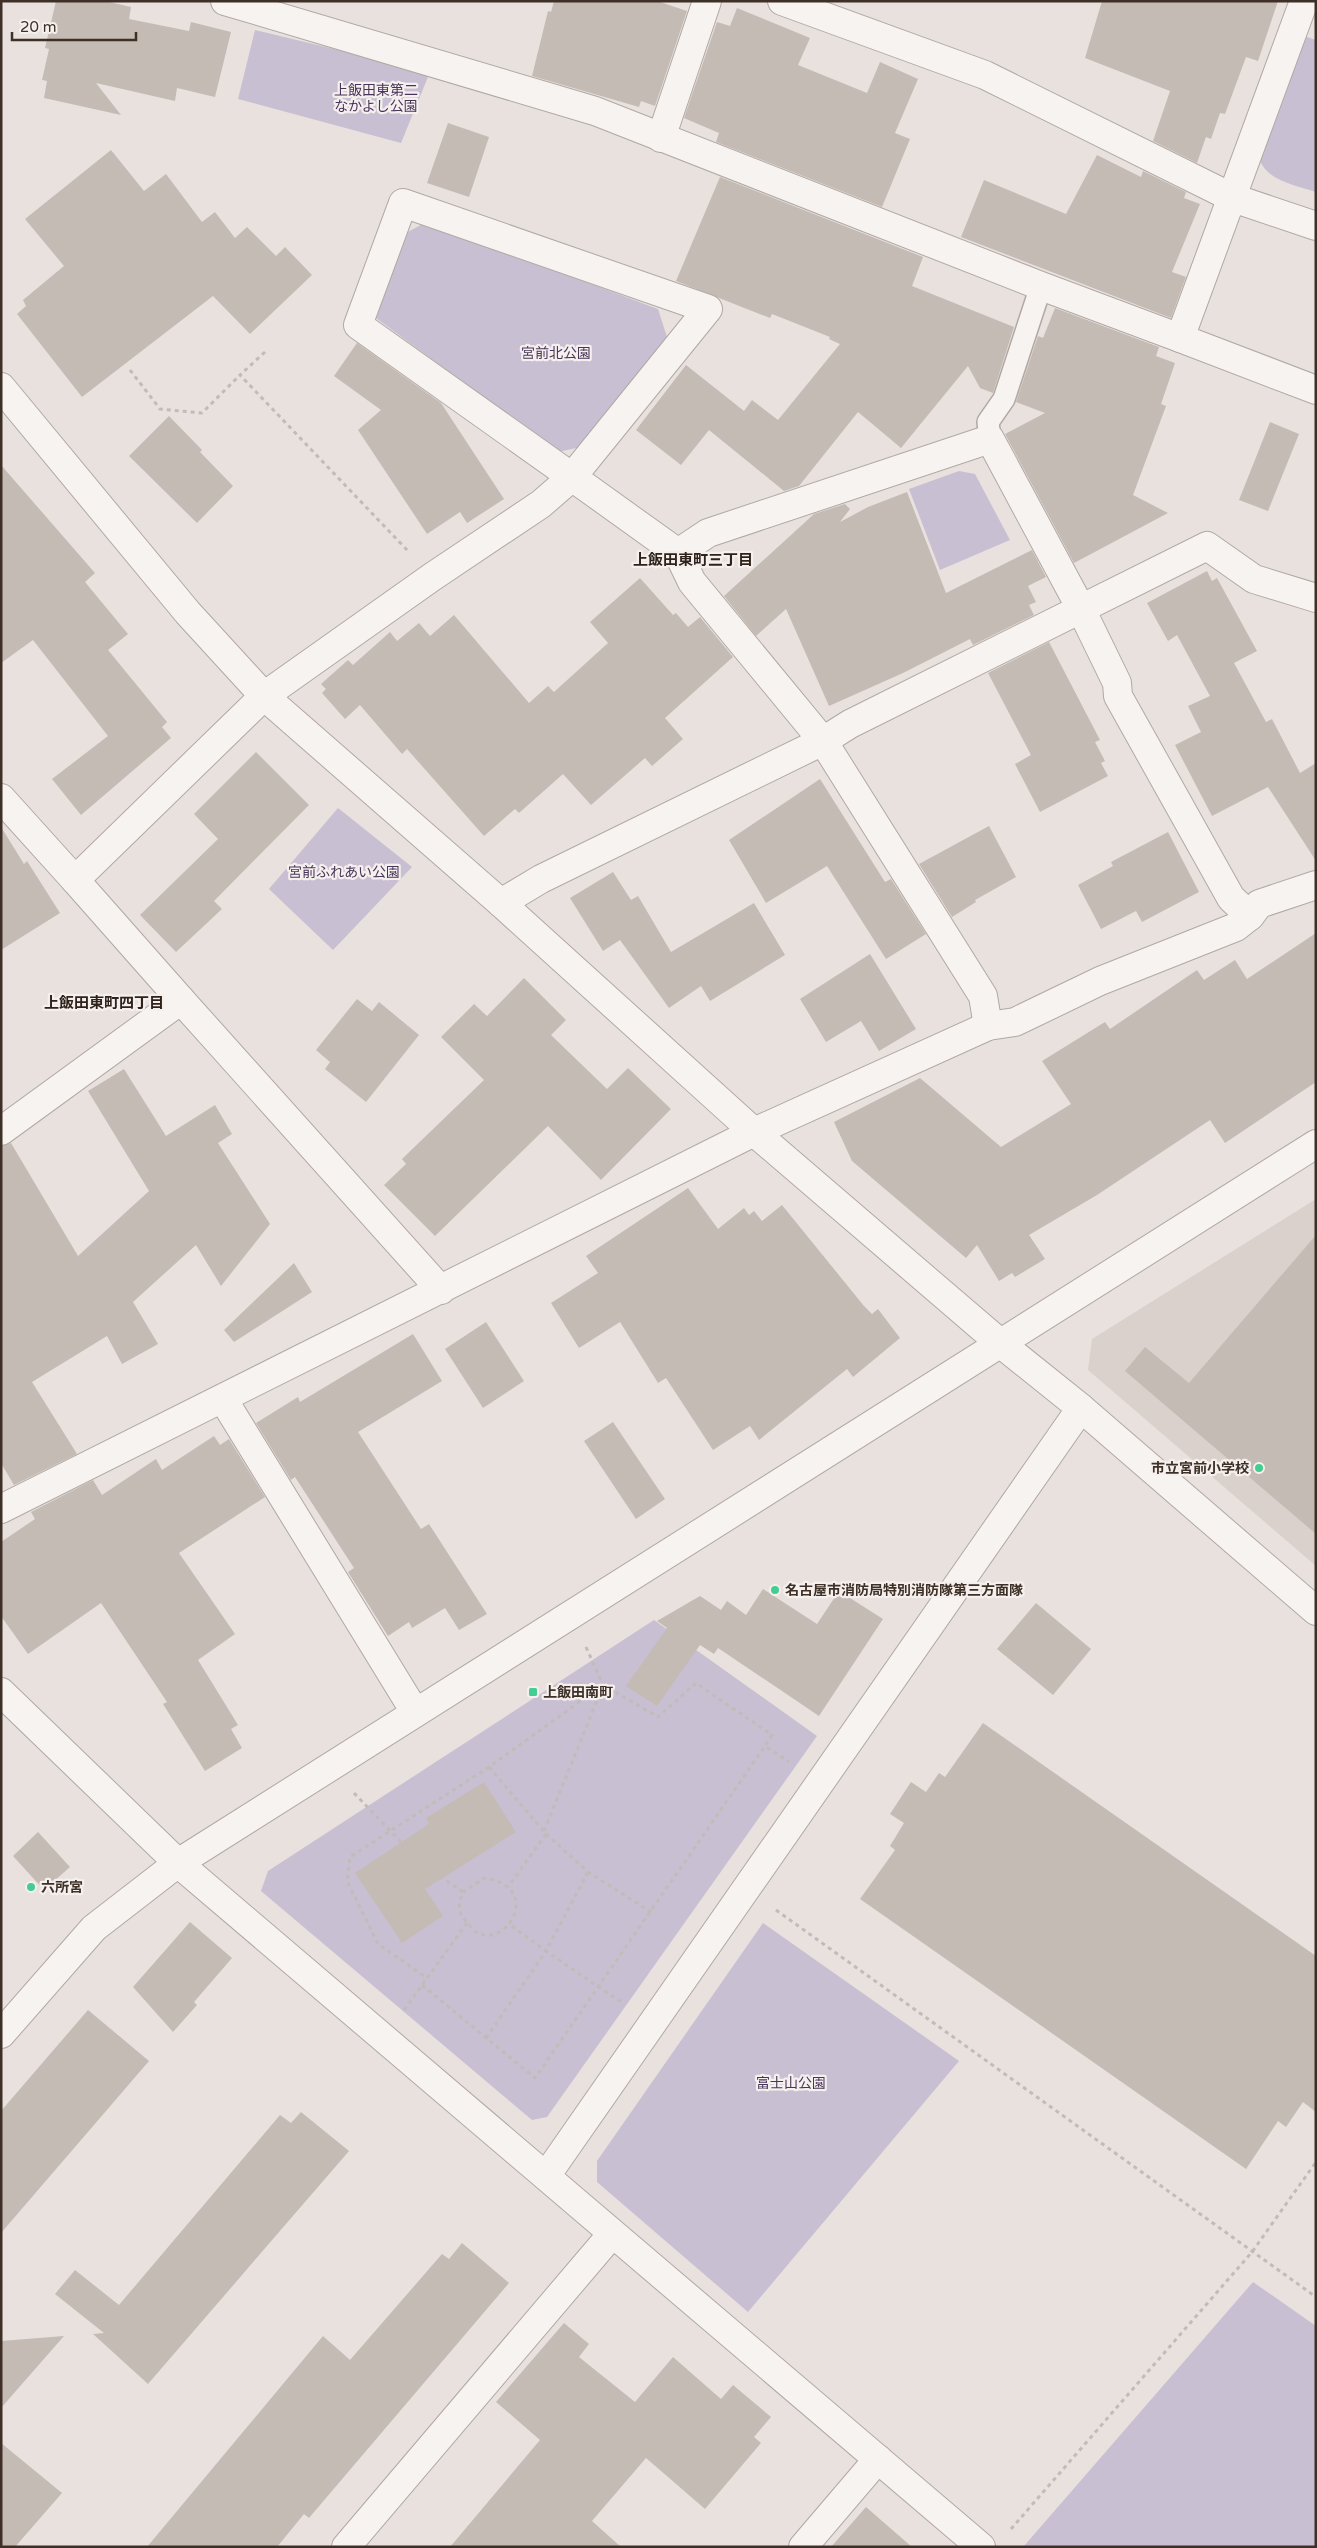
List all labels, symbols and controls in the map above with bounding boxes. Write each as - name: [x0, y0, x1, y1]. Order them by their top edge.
- scale bar: [12, 10, 136, 42]
- text: 20 m: [20, 18, 57, 36]
- park label: 上飯田東第二 なかよし公園: [334, 82, 418, 115]
- park label: 宮前北公園: [521, 345, 591, 362]
- district label: 上飯田東町三丁目: [633, 551, 753, 569]
- park label: 宮前ふれあい公園: [288, 864, 400, 881]
- district label: 上飯田東町四丁目: [44, 994, 164, 1012]
- place label: 市立宮前小学校: [1151, 1460, 1249, 1477]
- marker: 市立宮前小学校: [1253, 1462, 1265, 1474]
- place label: 名古屋市消防局特別消防隊第三方面隊: [785, 1582, 1023, 1599]
- marker: 名古屋市消防局特別消防隊第三方面隊: [769, 1584, 781, 1596]
- place label: 上飯田南町: [543, 1684, 613, 1701]
- marker: 上飯田南町: [527, 1686, 539, 1698]
- place label: 六所宮: [41, 1879, 83, 1896]
- marker: 六所宮: [25, 1881, 37, 1893]
- park label: 富士山公園: [756, 2075, 826, 2092]

